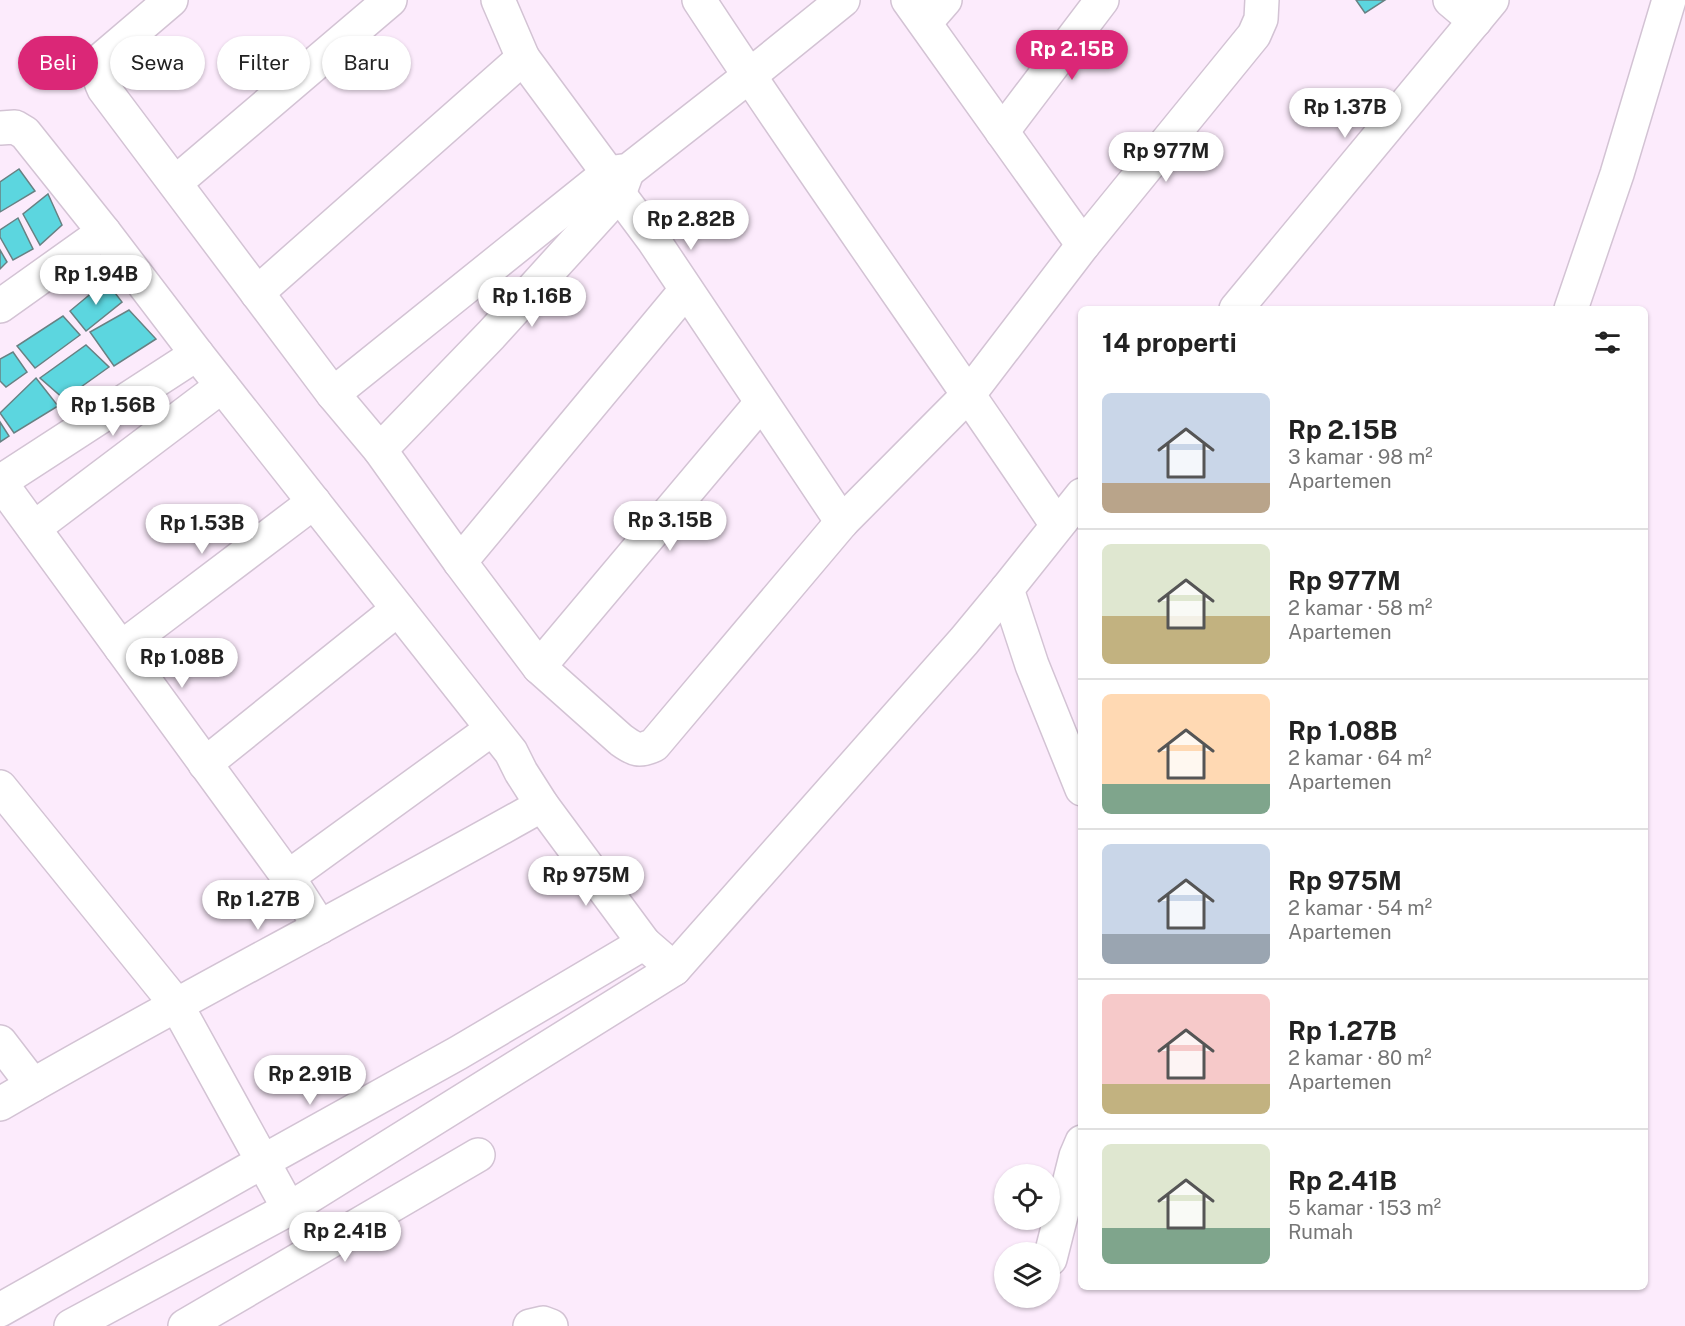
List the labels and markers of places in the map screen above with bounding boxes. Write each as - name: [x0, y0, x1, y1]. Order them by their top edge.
- pin: Rp 2.15B: [1010, 30, 1134, 81]
- pin: Rp 1.37B: [1283, 88, 1407, 139]
- pin: Rp 977M: [1111, 132, 1221, 183]
- pin: Rp 2.82B: [629, 200, 753, 251]
- pin: Rp 1.94B: [34, 255, 158, 306]
- pin: Rp 1.16B: [470, 277, 594, 328]
- pin: Rp 1.56B: [51, 386, 175, 437]
- pin: Rp 3.15B: [608, 501, 732, 552]
- pin: Rp 1.53B: [140, 504, 264, 555]
- pin: Rp 1.08B: [120, 638, 244, 689]
- pin: Rp 975M: [531, 856, 641, 907]
- pin: Rp 1.27B: [196, 880, 320, 931]
- pin: Rp 2.91B: [248, 1055, 372, 1106]
- pin: Rp 2.41B: [283, 1212, 407, 1263]

